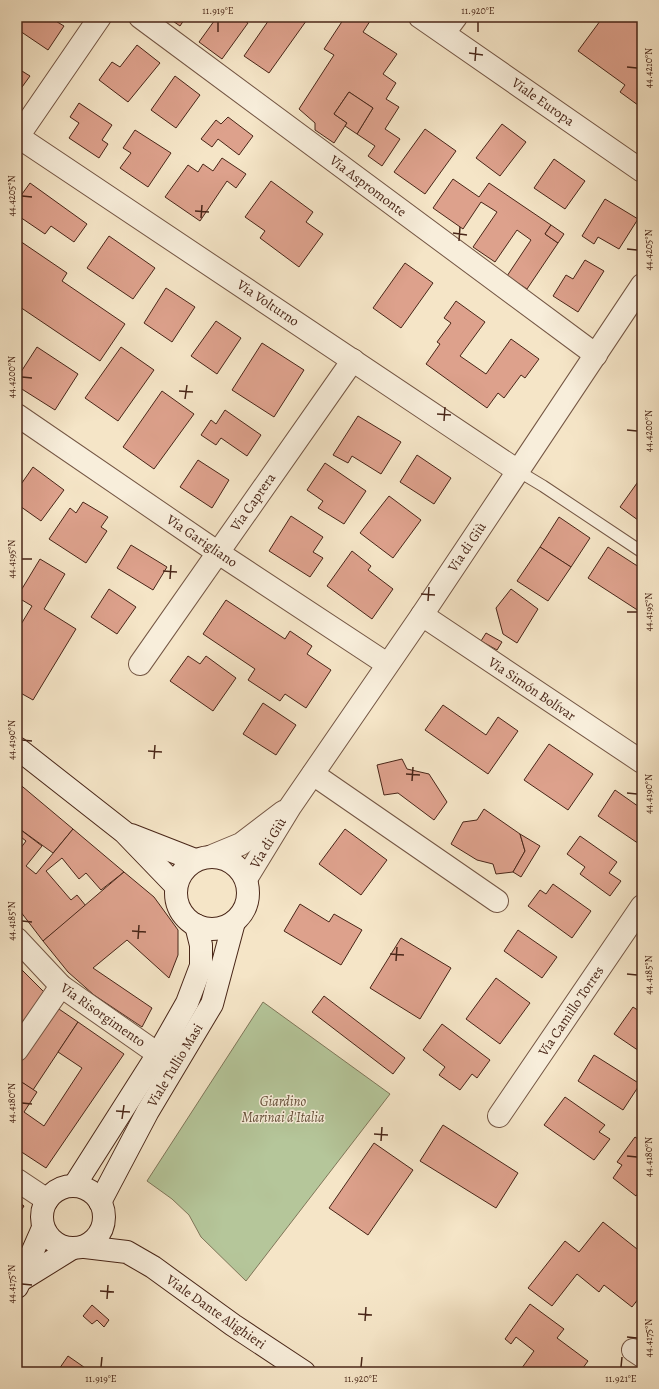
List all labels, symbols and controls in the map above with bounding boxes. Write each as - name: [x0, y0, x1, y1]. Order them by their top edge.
- text: 11.919°E: [202, 4, 234, 17]
- text: 11.920°E: [461, 4, 495, 17]
- text: 44.4210°N: [642, 48, 655, 88]
- street label: Viale Europa: [507, 73, 579, 131]
- street label: Via Aspromonte: [325, 150, 410, 221]
- text: 44.4205°N: [5, 175, 18, 217]
- text: 44.4205°N: [642, 229, 655, 271]
- street label: Via Volturno: [232, 275, 303, 331]
- text: 44.4200°N: [5, 356, 18, 398]
- text: 44.4200°N: [642, 410, 655, 452]
- street label: Via Caprera: [225, 469, 280, 536]
- street label: Via Garigliano: [162, 510, 241, 572]
- street label: Via di Giù: [443, 518, 491, 576]
- text: 44.4195°N: [5, 539, 18, 579]
- text: 44.4195°N: [642, 592, 655, 632]
- street label: Via Simón Bolívar: [484, 652, 580, 726]
- text: 44.4190°N: [5, 720, 18, 760]
- text: 44.4190°N: [642, 774, 655, 814]
- street label: Via di Giù: [245, 814, 291, 873]
- text: 44.4185°N: [5, 901, 18, 941]
- text: 44.4185°N: [642, 955, 655, 995]
- street label: Via Camillo Torres: [533, 962, 608, 1061]
- street label: Via Risorgimento: [56, 978, 149, 1051]
- street label: Viale Tullio Masi: [142, 1020, 207, 1111]
- text: 44.4180°N: [5, 1083, 18, 1123]
- park label: Giardino Marinai d'Italia: [241, 1092, 325, 1127]
- text: 44.4180°N: [642, 1137, 655, 1177]
- text: 44.4175°N: [5, 1265, 18, 1303]
- street label: Viale Dante Alighieri: [161, 1270, 270, 1354]
- text: 44.4175°N: [642, 1319, 655, 1357]
- text: 11.919°E: [85, 1372, 117, 1385]
- text: 11.920°E: [344, 1372, 378, 1385]
- text: 11.921°E: [605, 1372, 637, 1385]

